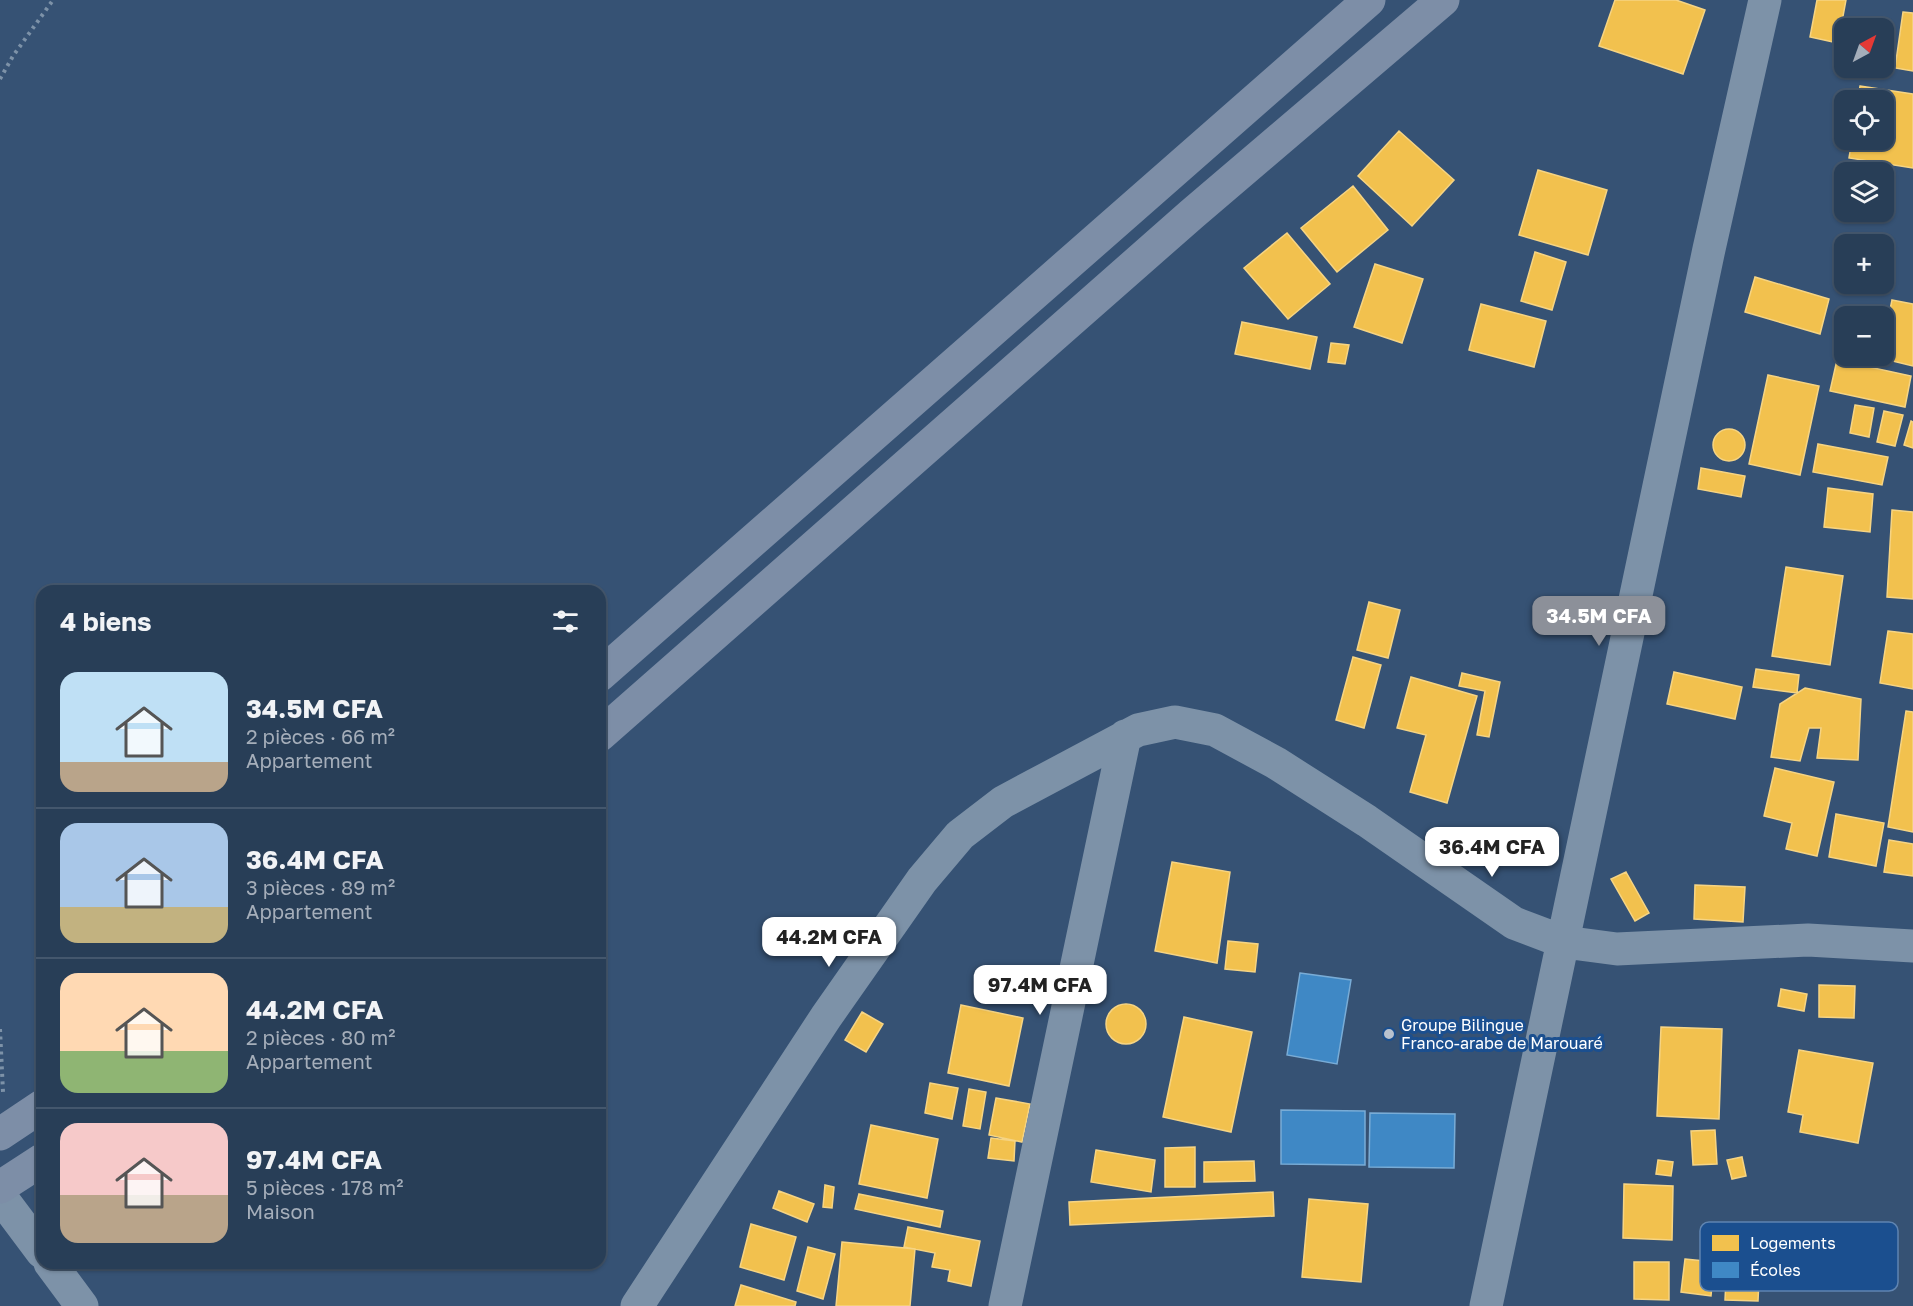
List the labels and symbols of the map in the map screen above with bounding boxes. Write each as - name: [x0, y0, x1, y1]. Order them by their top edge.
- north arrow: [1834, 18, 1894, 78]
- pin: 34.5M CFA: [1530, 596, 1668, 647]
- pin: 36.4M CFA: [1423, 827, 1561, 878]
- pin: 44.2M CFA: [760, 917, 898, 968]
- pin: 97.4M CFA: [971, 965, 1109, 1016]
- place label: Groupe Bilingue Franco-arabe de Marouaré: [1401, 1015, 1603, 1053]
- marker: Groupe Bilingue Franco-arabe de Marouaré: [1382, 1027, 1396, 1041]
- legend: [1700, 1222, 1898, 1291]
- text: Logements: [1750, 1233, 1836, 1253]
- text: Écoles: [1750, 1260, 1801, 1280]

